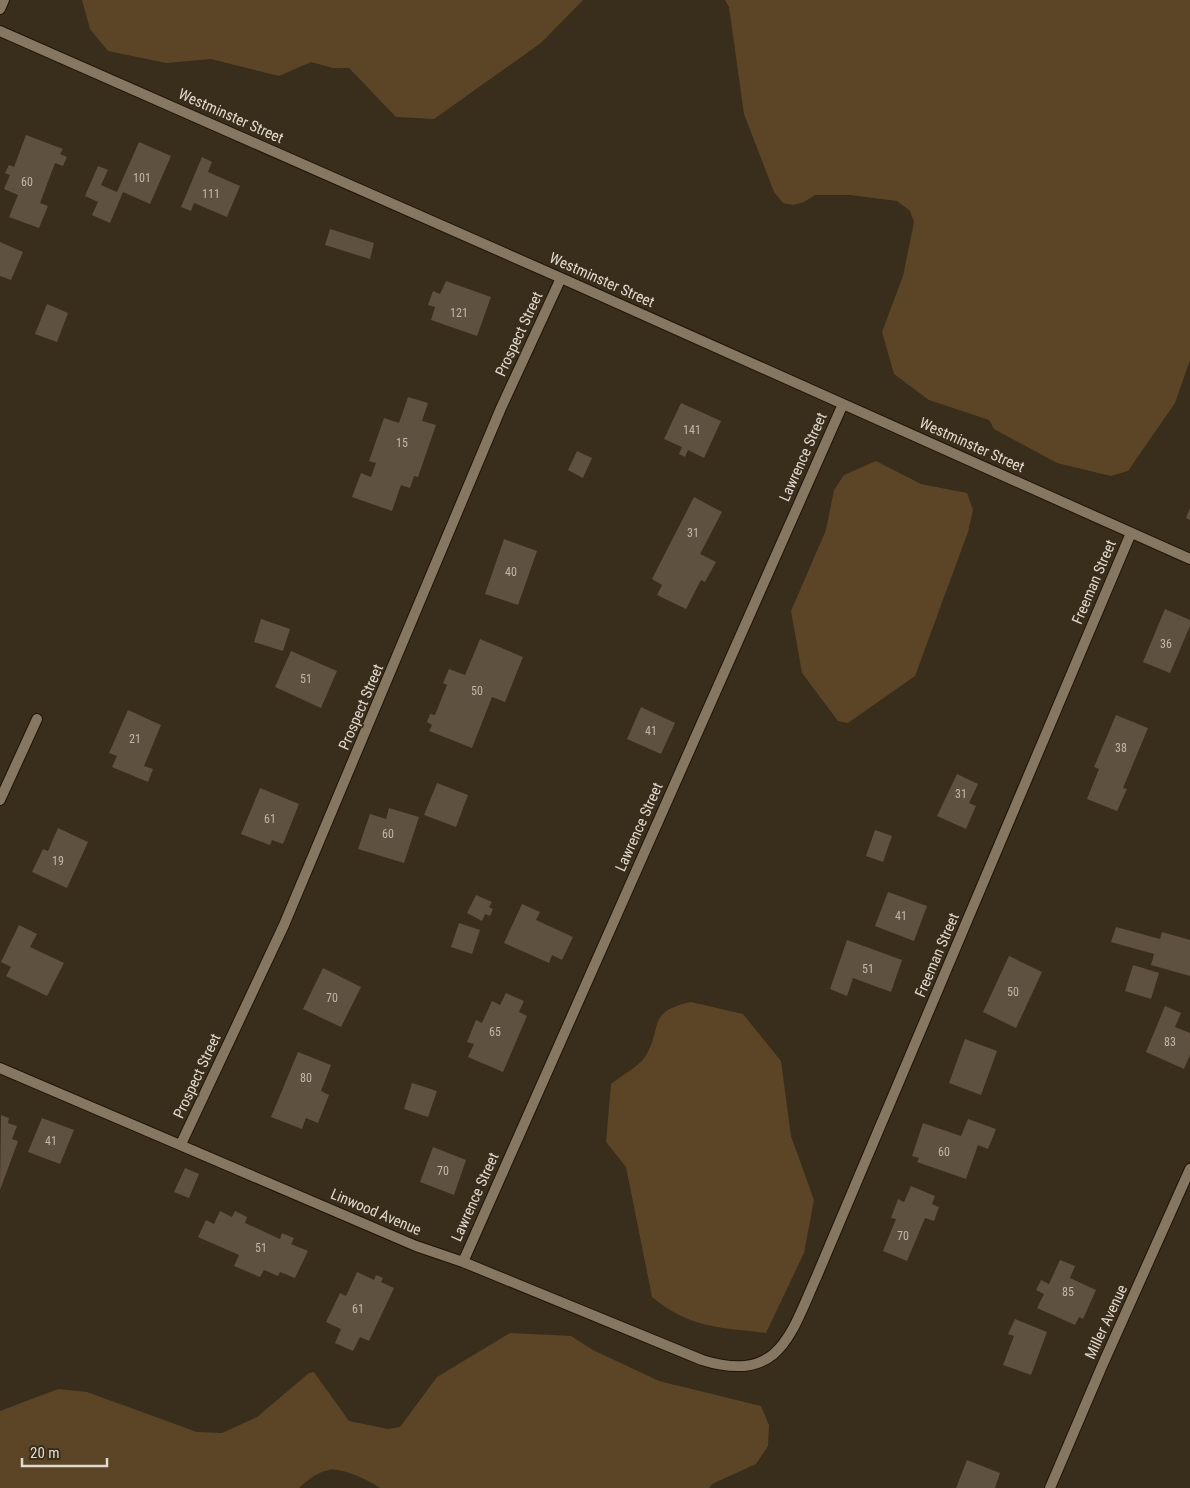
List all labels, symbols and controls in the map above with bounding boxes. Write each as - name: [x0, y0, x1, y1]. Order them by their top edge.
- street label: Westminster Street: [176, 85, 286, 147]
- house number: 101: [133, 171, 151, 185]
- house number: 60: [21, 175, 33, 189]
- house number: 111: [202, 187, 220, 201]
- street label: Westminster Street: [547, 249, 657, 311]
- street label: Prospect Street: [492, 289, 546, 379]
- house number: 121: [450, 306, 468, 320]
- street label: Lawrence Street: [775, 410, 831, 504]
- street label: Westminster Street: [917, 414, 1027, 476]
- house number: 141: [683, 423, 701, 437]
- house number: 15: [396, 436, 408, 450]
- house number: 31: [687, 526, 699, 540]
- street label: Freeman Street: [1068, 537, 1120, 627]
- house number: 40: [505, 565, 517, 579]
- house number: 36: [1160, 637, 1172, 651]
- street label: Prospect Street: [335, 661, 387, 753]
- house number: 51: [300, 672, 312, 686]
- house number: 50: [471, 684, 483, 698]
- house number: 41: [645, 724, 657, 738]
- house number: 21: [129, 732, 141, 746]
- house number: 38: [1115, 741, 1127, 755]
- street label: Lawrence Street: [611, 780, 667, 874]
- house number: 31: [955, 787, 967, 801]
- house number: 61: [264, 812, 276, 826]
- house number: 60: [382, 827, 394, 841]
- house number: 19: [52, 854, 64, 868]
- house number: 41: [895, 909, 907, 923]
- street label: Freeman Street: [911, 910, 963, 1000]
- house number: 51: [862, 962, 874, 976]
- house number: 50: [1007, 985, 1019, 999]
- house number: 70: [326, 991, 338, 1005]
- house number: 65: [489, 1025, 501, 1039]
- street label: Prospect Street: [170, 1031, 224, 1121]
- house number: 83: [1164, 1035, 1176, 1049]
- house number: 80: [300, 1071, 312, 1085]
- house number: 41: [45, 1134, 57, 1148]
- house number: 60: [938, 1145, 950, 1159]
- street label: Lawrence Street: [447, 1150, 503, 1244]
- house number: 70: [437, 1164, 449, 1178]
- street label: Linwood Avenue: [328, 1185, 424, 1239]
- house number: 70: [897, 1229, 909, 1243]
- house number: 51: [255, 1241, 267, 1255]
- street label: Miller Avenue: [1081, 1282, 1131, 1362]
- house number: 85: [1062, 1285, 1074, 1299]
- house number: 61: [352, 1302, 364, 1316]
- scale bar: [22, 1436, 108, 1468]
- text: 20 m: [30, 1444, 60, 1462]

